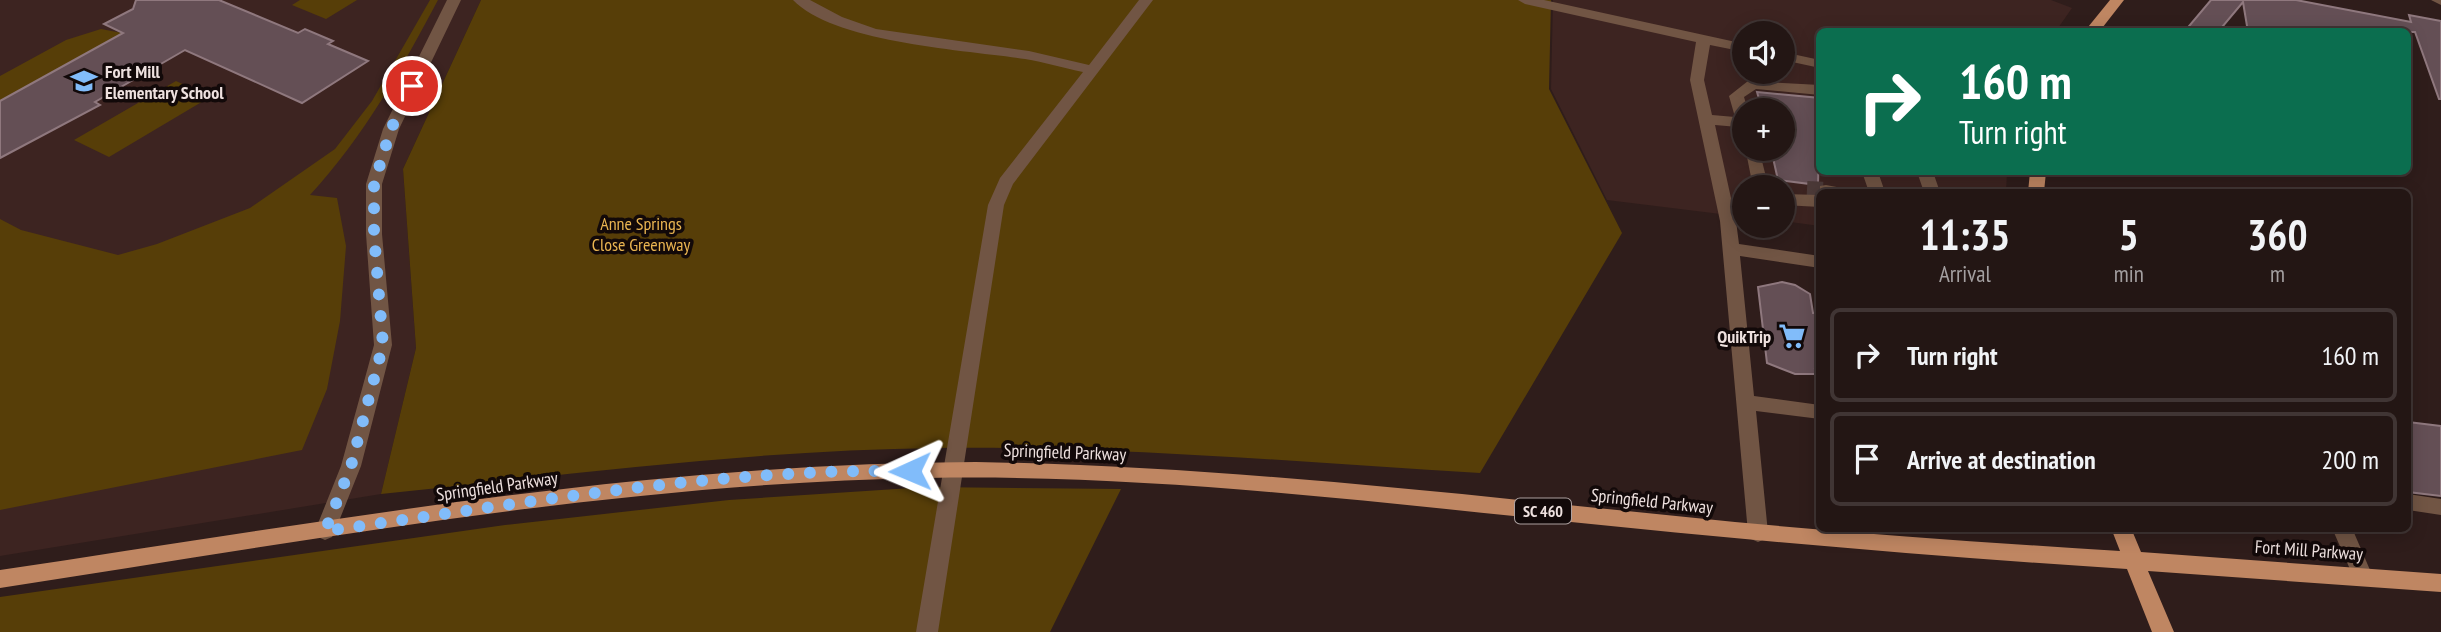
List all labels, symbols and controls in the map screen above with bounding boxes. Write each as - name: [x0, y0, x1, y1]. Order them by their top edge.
- map controls: [1732, 21, 1795, 238]
- button: sound: [1732, 21, 1795, 84]
- text: 160 m: [1959, 49, 2072, 113]
- pin: [382, 56, 442, 116]
- icon: right: [1844, 56, 1935, 147]
- place label: Fort Mill Elementary School: [105, 60, 224, 104]
- school or university icon: Fort Mill Elementary School: [69, 66, 99, 96]
- icon: arrive: [393, 67, 431, 105]
- button: +: [1732, 98, 1795, 161]
- text: Turn right: [1959, 111, 2067, 153]
- button: −: [1732, 175, 1795, 238]
- text: 11:35: [1919, 207, 2010, 262]
- text: 5: [2119, 207, 2139, 262]
- text: 360: [2247, 207, 2308, 262]
- park label: Anne Springs Close Greenway: [592, 212, 691, 256]
- text: Arrival: [1939, 259, 1991, 288]
- text: min: [2114, 259, 2144, 288]
- text: m: [2270, 259, 2285, 288]
- supermarket icon: QuikTrip: [1777, 321, 1807, 351]
- place label: QuikTrip: [1717, 325, 1771, 348]
- icon: right: [1848, 336, 1886, 374]
- text: Turn right: [1907, 339, 1998, 372]
- text: 160 m: [2321, 339, 2379, 372]
- position arrow: [873, 434, 947, 508]
- street label: Springfield Parkway: [1003, 438, 1127, 466]
- icon: arrive: [1848, 440, 1886, 478]
- text: Arrive at destination: [1907, 443, 2096, 476]
- text: 200 m: [2321, 443, 2379, 476]
- street label: Springfield Parkway: [435, 466, 559, 506]
- street label: Springfield Parkway: [1590, 483, 1714, 519]
- road number: SC 460: [1515, 498, 1571, 524]
- street label: Fort Mill Parkway: [2254, 535, 2364, 565]

